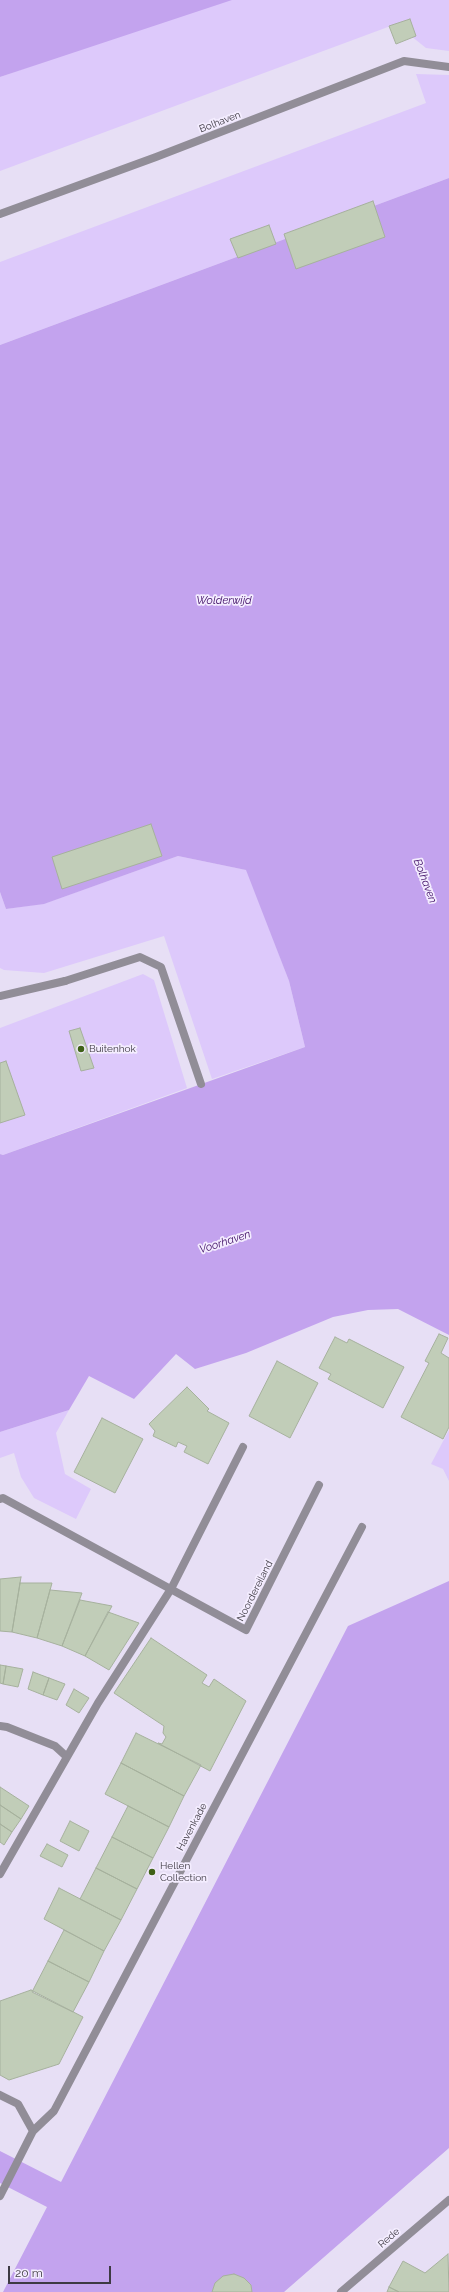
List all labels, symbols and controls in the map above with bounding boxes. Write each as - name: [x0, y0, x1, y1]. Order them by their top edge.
- street label: Bolhaven: [198, 109, 242, 135]
- water label: Wolderwijd: [196, 594, 252, 608]
- water label: Bolhaven: [411, 857, 439, 905]
- place label: Buitenhok: [89, 1043, 136, 1055]
- marker: Buitenhok: [76, 1044, 86, 1054]
- water label: Voorhaven: [198, 1228, 252, 1256]
- street label: Noordereiland: [235, 1559, 275, 1623]
- street label: Havenkade: [174, 1801, 210, 1853]
- place label: Hellen Collection: [160, 1860, 207, 1884]
- marker: Hellen Collection: [147, 1867, 157, 1877]
- street label: Rede: [376, 2225, 402, 2251]
- scale bar: [10, 2258, 113, 2284]
- text: 20 m: [15, 2266, 43, 2280]

